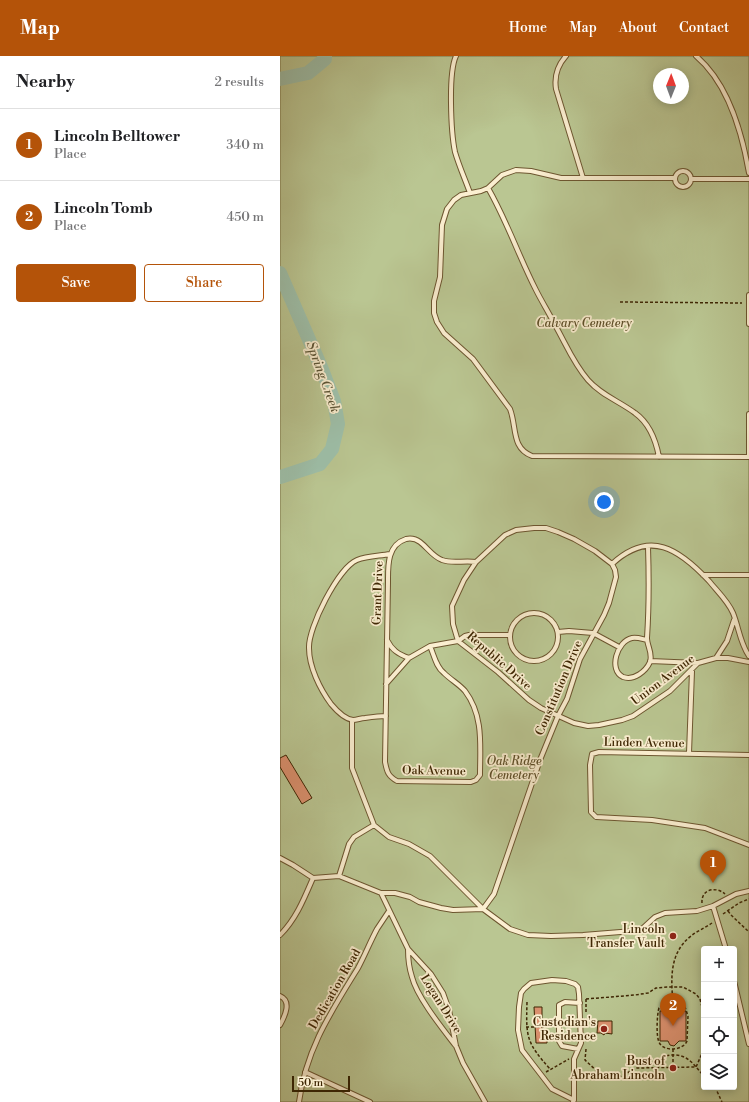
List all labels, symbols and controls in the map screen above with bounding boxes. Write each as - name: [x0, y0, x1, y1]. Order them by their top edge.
- text: Map: [20, 16, 60, 40]
- text: Home: [509, 19, 547, 37]
- text: Map: [569, 19, 597, 37]
- text: About: [619, 19, 657, 37]
- text: Contact: [679, 19, 729, 37]
- north arrow: [653, 68, 689, 104]
- text: Nearby: [16, 71, 75, 93]
- text: 2 results: [215, 74, 264, 90]
- text: Lincoln Belltower: [54, 127, 180, 146]
- text: 1: [26, 137, 32, 153]
- text: 340 m: [226, 137, 264, 153]
- text: Place: [54, 146, 86, 162]
- text: Lincoln Tomb: [54, 199, 153, 218]
- text: 2: [25, 209, 33, 225]
- text: 450 m: [226, 209, 264, 225]
- text: Place: [54, 218, 86, 234]
- button: Save: [16, 264, 136, 302]
- button: Share: [144, 264, 264, 302]
- park label: Calvary Cemetery: [536, 316, 632, 331]
- water label: Spring Creek: [303, 339, 343, 415]
- your location: [594, 492, 614, 512]
- street label: Grant Drive: [369, 561, 387, 625]
- street label: Republic Drive: [463, 629, 535, 693]
- street label: Constitution Drive: [532, 638, 586, 738]
- street label: Union Avenue: [628, 651, 698, 709]
- street label: Linden Avenue: [603, 735, 685, 751]
- park label: Oak Ridge Cemetery: [487, 754, 542, 783]
- street label: Oak Avenue: [402, 763, 466, 779]
- pin: 1: [700, 850, 726, 883]
- place label: Lincoln Transfer Vault: [587, 922, 666, 951]
- marker: Lincoln Transfer Vault: [668, 931, 678, 941]
- street label: Dedication Road: [306, 946, 364, 1032]
- map controls: [701, 946, 737, 1090]
- button: +: [701, 946, 737, 982]
- street label: Logan Drive: [417, 972, 465, 1036]
- button: −: [701, 982, 737, 1018]
- pin: 2: [660, 993, 686, 1026]
- place label: Custodian's Residence: [533, 1015, 596, 1044]
- button: locate: [701, 1018, 737, 1054]
- marker: Custodian's Residence: [599, 1024, 609, 1034]
- place label: Bust of Abraham Lincoln: [569, 1054, 666, 1083]
- button: layers: [701, 1054, 737, 1090]
- marker: Bust of Abraham Lincoln: [668, 1063, 678, 1073]
- scale bar: [292, 1074, 350, 1093]
- text: 50 m: [298, 1076, 323, 1090]

